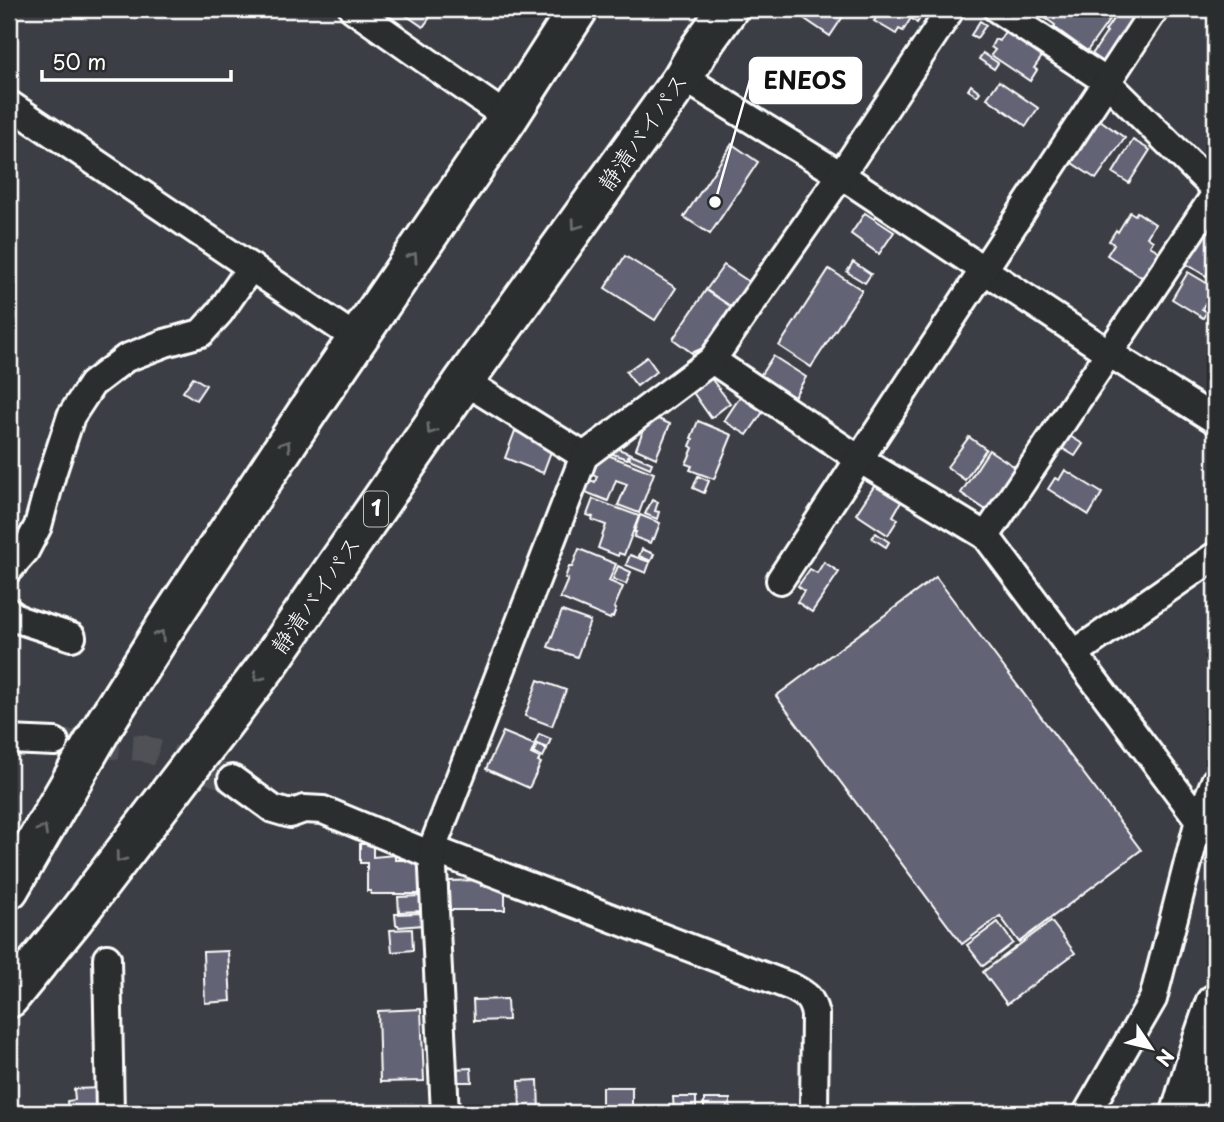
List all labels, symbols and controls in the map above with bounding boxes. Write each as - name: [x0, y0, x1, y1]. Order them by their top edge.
- scale bar: [42, 38, 231, 82]
- text: 50 m: [52, 45, 106, 77]
- callout: ENEOS: [750, 58, 861, 103]
- text: ENEOS: [763, 61, 847, 97]
- street label: 静清バイパス: [588, 65, 696, 198]
- one-way arrow: [572, 217, 585, 230]
- one-way arrow: [405, 252, 417, 265]
- one-way arrow: [426, 422, 439, 435]
- one-way arrow: [277, 440, 290, 453]
- road number: 1: [364, 491, 388, 526]
- street label: 静清バイパス: [261, 528, 369, 661]
- one-way arrow: [152, 630, 165, 643]
- one-way arrow: [253, 669, 266, 682]
- one-way arrow: [35, 825, 48, 837]
- one-way arrow: [116, 850, 128, 862]
- north arrow: [1116, 1014, 1186, 1084]
- text: N: [1150, 1044, 1182, 1073]

